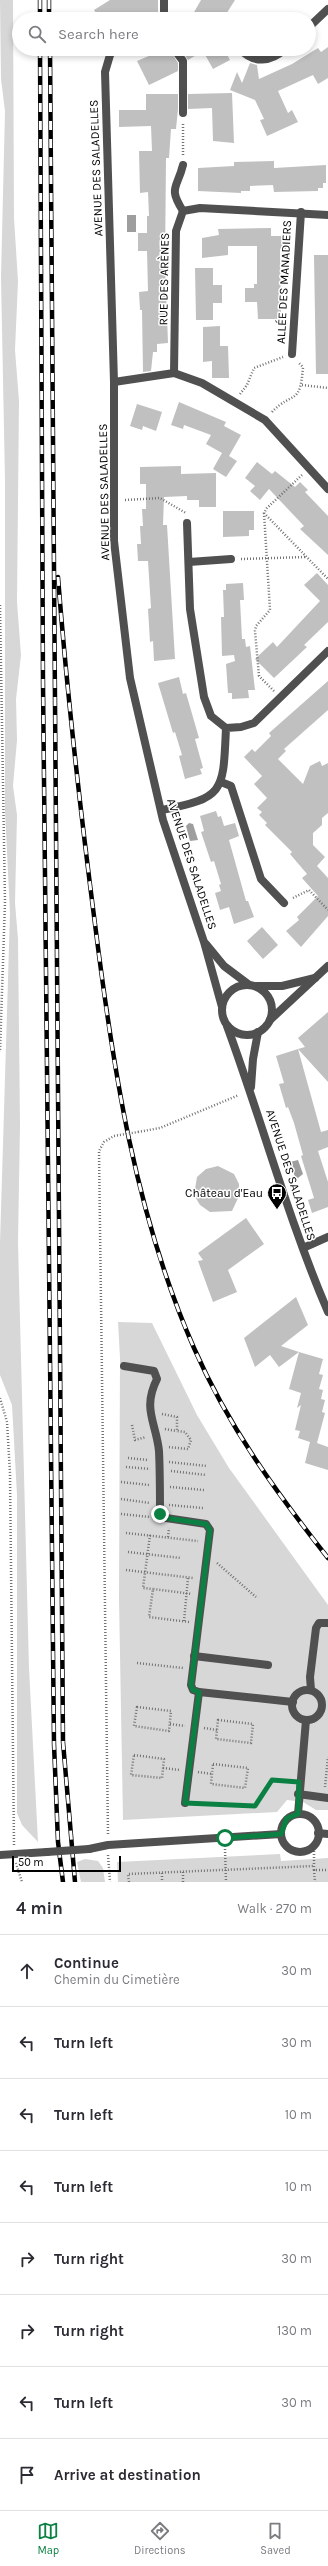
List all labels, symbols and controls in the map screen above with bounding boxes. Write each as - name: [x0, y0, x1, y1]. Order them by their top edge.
- search box: [12, 12, 316, 56]
- icon: search: [26, 23, 48, 45]
- text: Search here: [58, 25, 139, 43]
- street label: AVENUE DES SALADELLES: [87, 99, 105, 237]
- street label: ALLÉE DES MANADIERS: [273, 220, 294, 344]
- street label: RUE DES ARÈNES: [155, 232, 172, 325]
- street label: AVENUE DES SALADELLES: [96, 423, 112, 561]
- street label: AVENUE DES SALADELLES: [164, 797, 220, 931]
- street label: AVENUE DES SALADELLES: [263, 1108, 319, 1242]
- bus stop icon: Château d'Eau: [266, 1182, 288, 1210]
- place label: Château d'Eau: [185, 1186, 263, 1200]
- route end: [151, 1505, 169, 1523]
- route start: [216, 1829, 234, 1847]
- scale bar: [12, 1854, 121, 1873]
- text: 50 m: [18, 1856, 44, 1869]
- text: 4 min: [16, 1898, 63, 1918]
- text: Walk · 270 m: [238, 1901, 312, 1916]
- text: Continue: [54, 1954, 119, 1972]
- icon: ahead: [16, 1960, 38, 1982]
- text: 30 m: [281, 1963, 312, 1978]
- text: Chemin du Cimetière: [54, 1972, 180, 1987]
- icon: left: [16, 2032, 38, 2054]
- text: Turn left: [54, 2034, 113, 2052]
- text: 30 m: [281, 2035, 312, 2050]
- icon: left: [16, 2104, 38, 2126]
- text: Turn left: [54, 2106, 113, 2124]
- text: 10 m: [285, 2107, 312, 2122]
- icon: left: [16, 2176, 38, 2198]
- text: Turn left: [54, 2178, 113, 2196]
- text: 10 m: [285, 2179, 312, 2194]
- icon: right: [16, 2248, 38, 2270]
- text: Turn right: [54, 2250, 124, 2268]
- text: 30 m: [281, 2251, 312, 2266]
- icon: right: [16, 2320, 38, 2342]
- text: Turn right: [54, 2322, 124, 2340]
- text: 130 m: [277, 2323, 312, 2338]
- icon: left: [16, 2392, 38, 2414]
- text: Turn left: [54, 2394, 113, 2412]
- text: 30 m: [281, 2395, 312, 2410]
- icon: arrive: [16, 2464, 38, 2486]
- text: Arrive at destination: [54, 2466, 201, 2484]
- tab: Map: [37, 2520, 59, 2557]
- tab: Directions: [134, 2520, 186, 2557]
- tab: Saved: [260, 2520, 291, 2557]

